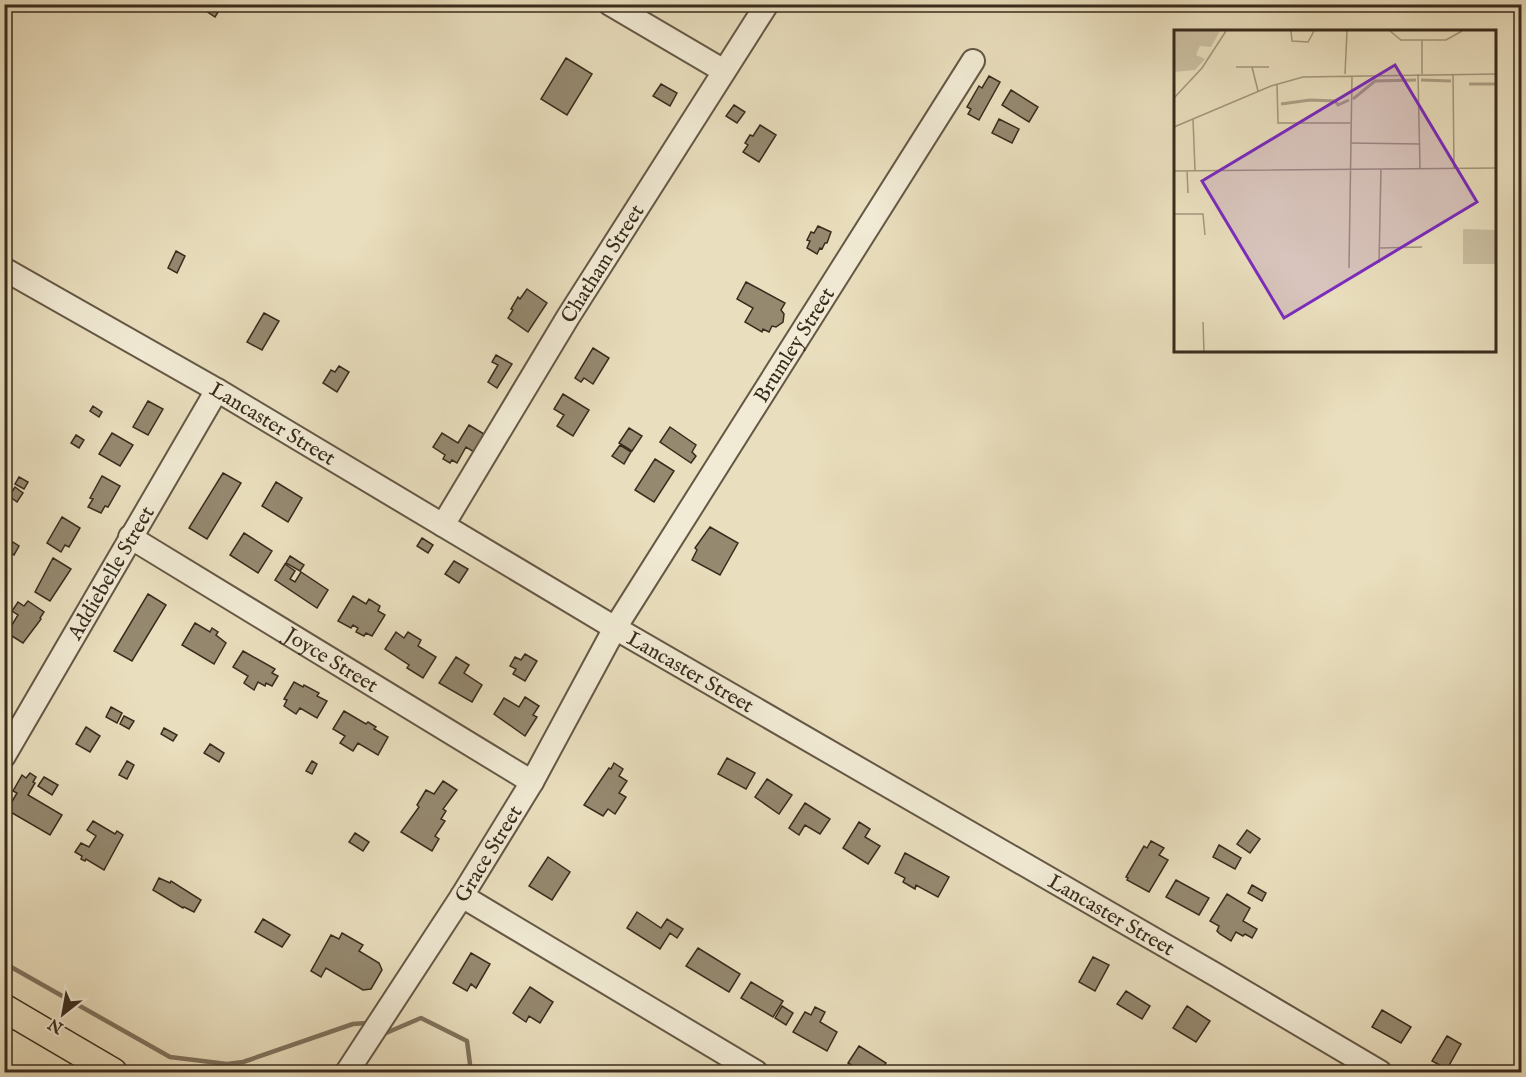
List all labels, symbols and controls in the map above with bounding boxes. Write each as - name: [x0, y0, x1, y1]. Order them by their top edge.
- inset map: [1174, 30, 1496, 352]
- street label: Chatham Street: [555, 200, 651, 329]
- street label: Brumley Street: [749, 283, 842, 408]
- street label: Lancaster Street: [204, 377, 340, 473]
- street label: Addiebelle Street: [62, 502, 161, 646]
- street label: Joyce Street: [277, 621, 382, 700]
- street label: Lancaster Street: [622, 626, 758, 720]
- street label: Grace Street: [449, 801, 529, 908]
- street label: Lancaster Street: [1042, 869, 1179, 963]
- north arrow: [33, 984, 93, 1044]
- text: N: [45, 1013, 68, 1038]

